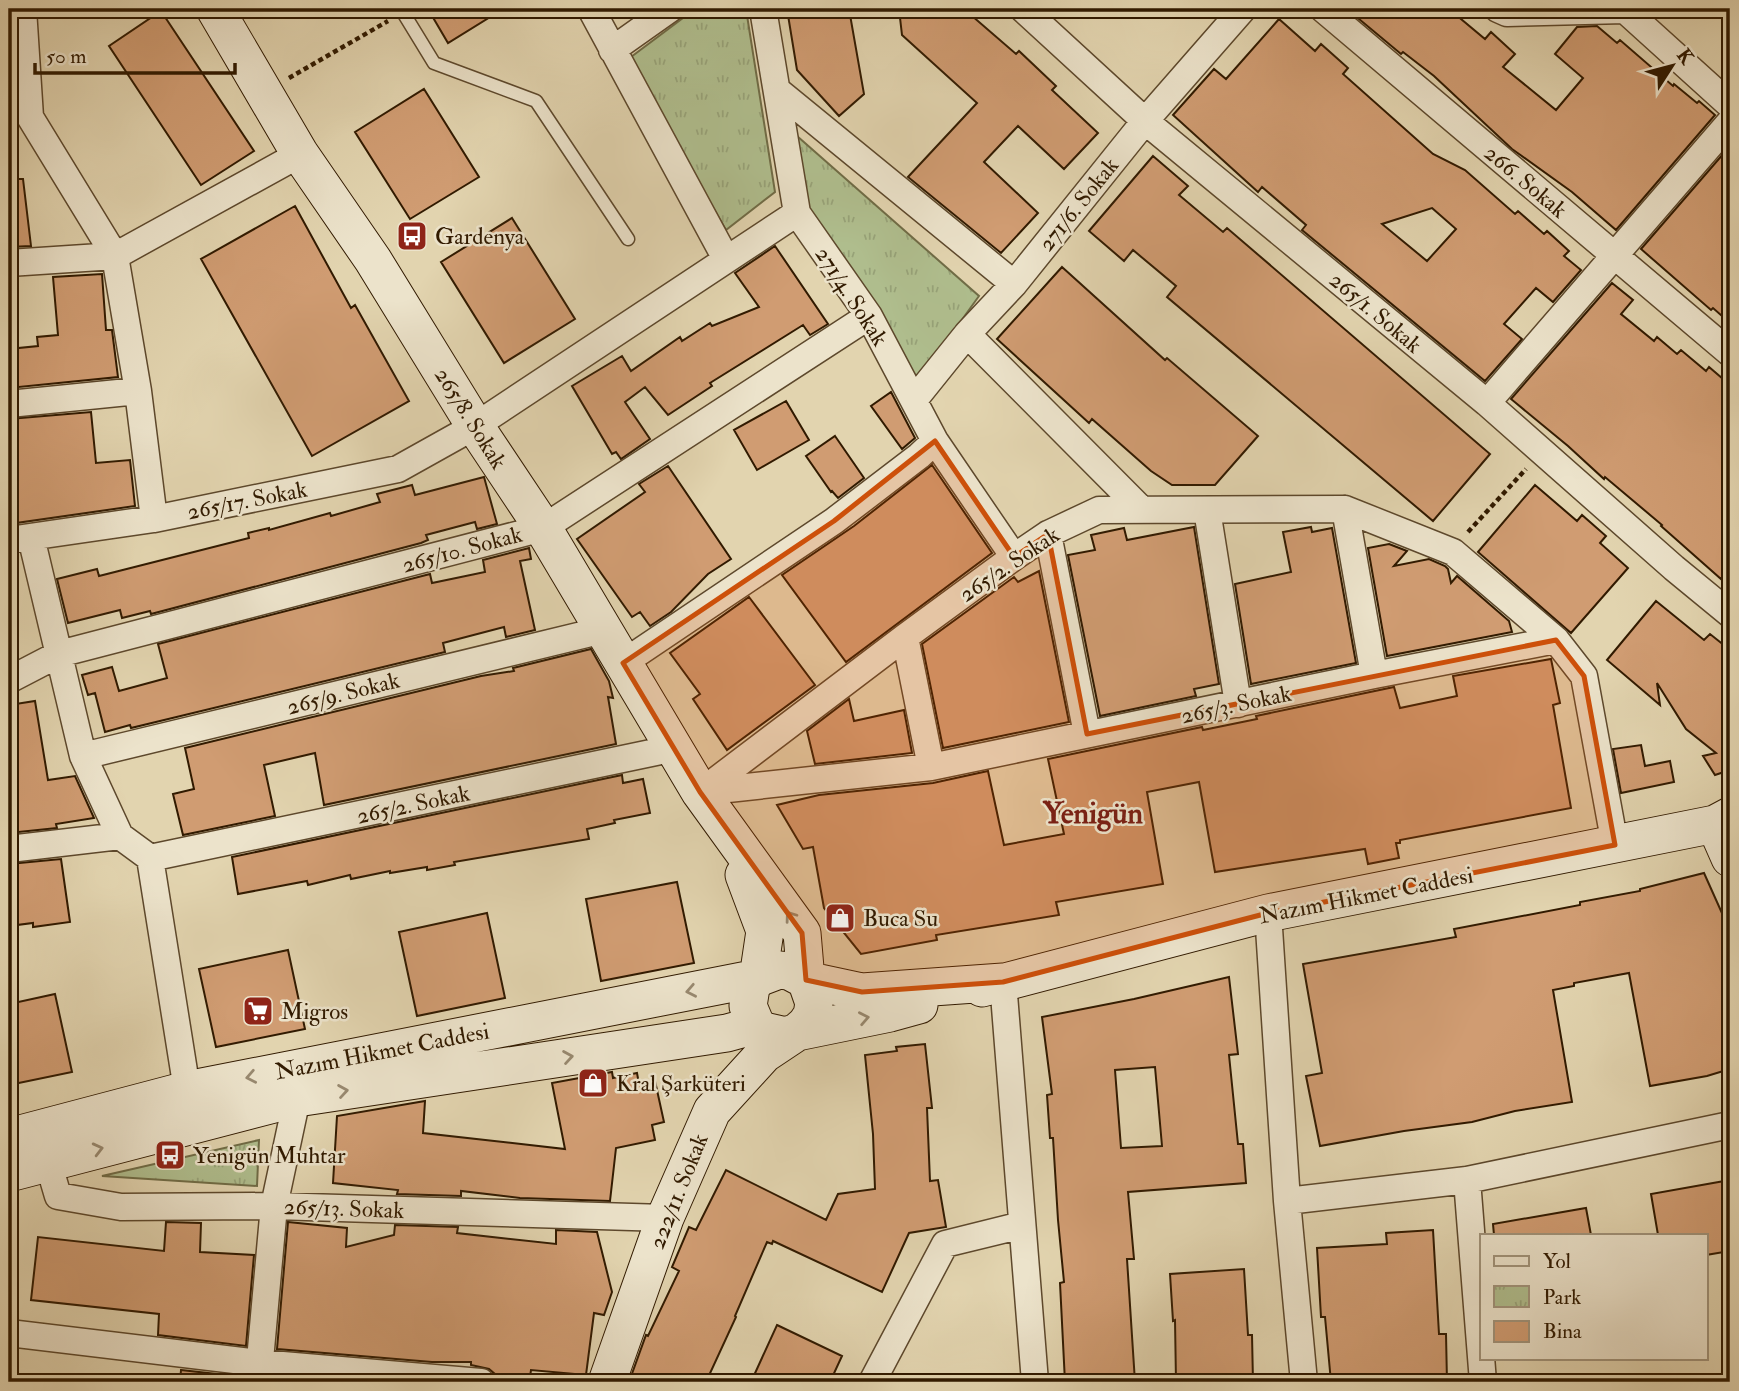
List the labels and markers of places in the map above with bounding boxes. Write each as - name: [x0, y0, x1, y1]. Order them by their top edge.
- bus stop icon: Gardenya: [395, 219, 429, 253]
- place label: Gardenya: [435, 222, 525, 251]
- shop icon: Buca Su: [823, 901, 857, 935]
- place label: Buca Su: [863, 904, 938, 933]
- supermarket icon: Migros: [241, 994, 275, 1028]
- place label: Migros: [281, 997, 348, 1026]
- shop icon: Kral Şarküteri: [576, 1066, 610, 1100]
- place label: Kral Şarküteri: [616, 1069, 746, 1098]
- bus stop icon: Yenigün Muhtar: [153, 1138, 187, 1172]
- place label: Yenigün Muhtar: [193, 1141, 346, 1170]

